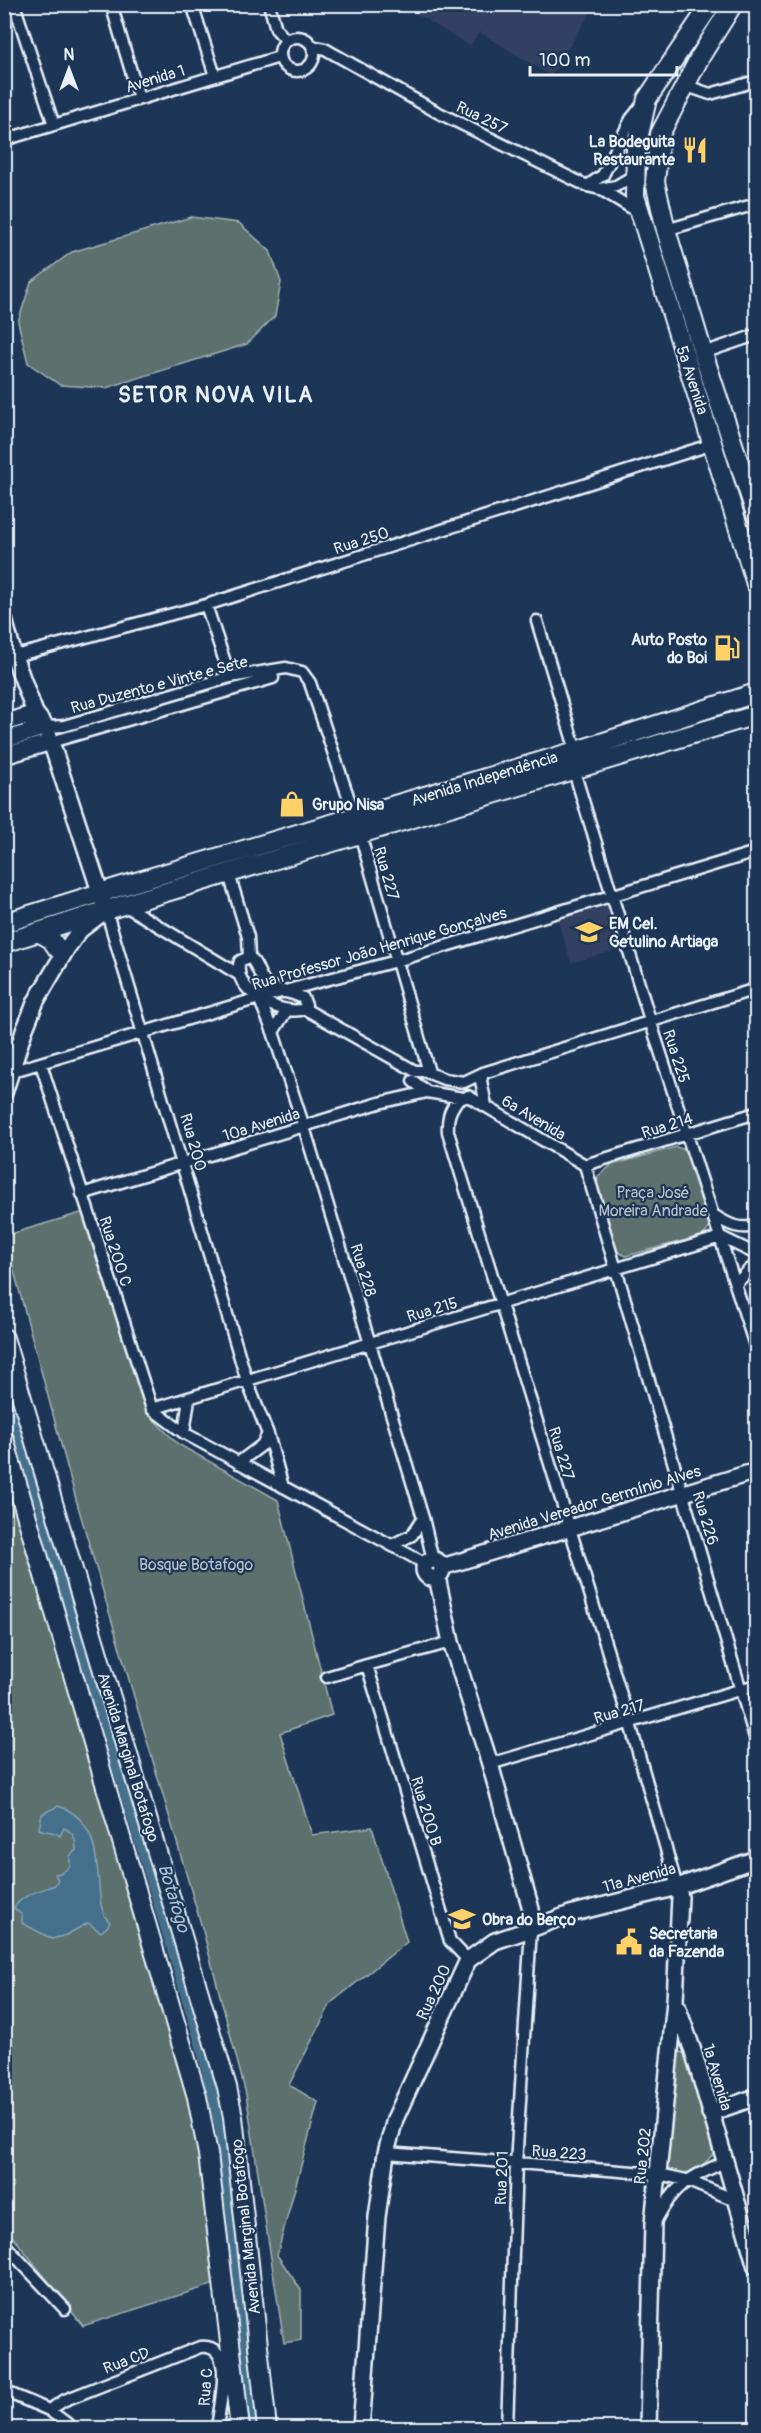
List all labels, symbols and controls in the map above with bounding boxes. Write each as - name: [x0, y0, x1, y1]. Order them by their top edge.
- north arrow: [39, 39, 99, 99]
- scale bar: [530, 39, 677, 77]
- text: N: [64, 45, 75, 65]
- text: 100 m: [539, 49, 591, 72]
- street label: Avenida 1: [123, 60, 187, 97]
- street label: Rua 257: [453, 97, 511, 139]
- place label: La Bodeguita Restaurante: [589, 132, 676, 170]
- restaurant icon: La Bodeguita Restaurante: [680, 135, 710, 165]
- street label: 5ª Avenida: [672, 343, 713, 417]
- district label: SETOR NOVA VILA: [118, 381, 314, 409]
- street label: Rua 250: [331, 523, 391, 559]
- place label: Auto Posto do Boi: [631, 630, 707, 668]
- fuel station icon: Auto Posto do Boi: [712, 633, 742, 663]
- street label: Rua Duzento e Vinte e Sete: [68, 652, 250, 718]
- street label: Avenida Independência: [409, 747, 560, 811]
- shop icon: Grupo Nisa: [277, 789, 307, 819]
- place label: Grupo Nisa: [312, 795, 385, 815]
- street label: Rua 227: [369, 844, 403, 903]
- street label: Rua Professor João Henrique Gonçalves: [250, 903, 509, 995]
- place label: EM Cel. Getulino Artiaga: [609, 914, 719, 952]
- school or university icon: EM Cel. Getulino Artiaga: [574, 917, 604, 947]
- street label: Rua 225: [658, 1027, 694, 1085]
- street label: 6ª Avenida: [498, 1091, 569, 1145]
- street label: 10ª Avenida: [220, 1104, 302, 1146]
- street label: Rua 214: [639, 1109, 695, 1143]
- street label: Rua 200: [175, 1111, 211, 1173]
- park label: Praça José Moreira Andrade: [598, 1183, 708, 1221]
- street label: Rua 200 C: [94, 1214, 136, 1289]
- street label: Rua 228: [346, 1241, 381, 1299]
- street label: Rua 215: [404, 1293, 460, 1327]
- street label: Rua 227: [544, 1424, 579, 1483]
- street label: Avenida Vereador Germínio Alves: [485, 1461, 703, 1545]
- street label: Rua 226: [687, 1489, 723, 1548]
- park label: Bosque Botafogo: [139, 1555, 253, 1575]
- street label: Avenida Marginal Botafogo: [93, 1670, 164, 1845]
- street label: Rua 217: [592, 1695, 647, 1729]
- street label: Rua 200 B: [406, 1774, 446, 1848]
- street label: 11ª Avenida: [601, 1859, 678, 1897]
- water label: Botafogo: [152, 1861, 195, 1936]
- school or university icon: Obra do Berço: [447, 1904, 477, 1934]
- place label: Obra do Berço: [482, 1910, 576, 1930]
- place label: Secretaria da Fazenda: [649, 1924, 725, 1962]
- public building icon: Secretaria da Fazenda: [614, 1927, 644, 1957]
- street label: Rua 200: [412, 1961, 455, 2023]
- street label: 1ª Avenida: [698, 2042, 736, 2113]
- street label: Rua 202: [630, 2127, 656, 2186]
- street label: Avenida Marginal Botafogo: [227, 2138, 265, 2316]
- street label: Rua 223: [531, 2141, 587, 2165]
- street label: Rua 201: [491, 2151, 513, 2206]
- street label: Rua CD: [100, 2343, 152, 2379]
- street label: Rua C: [195, 2367, 217, 2407]

